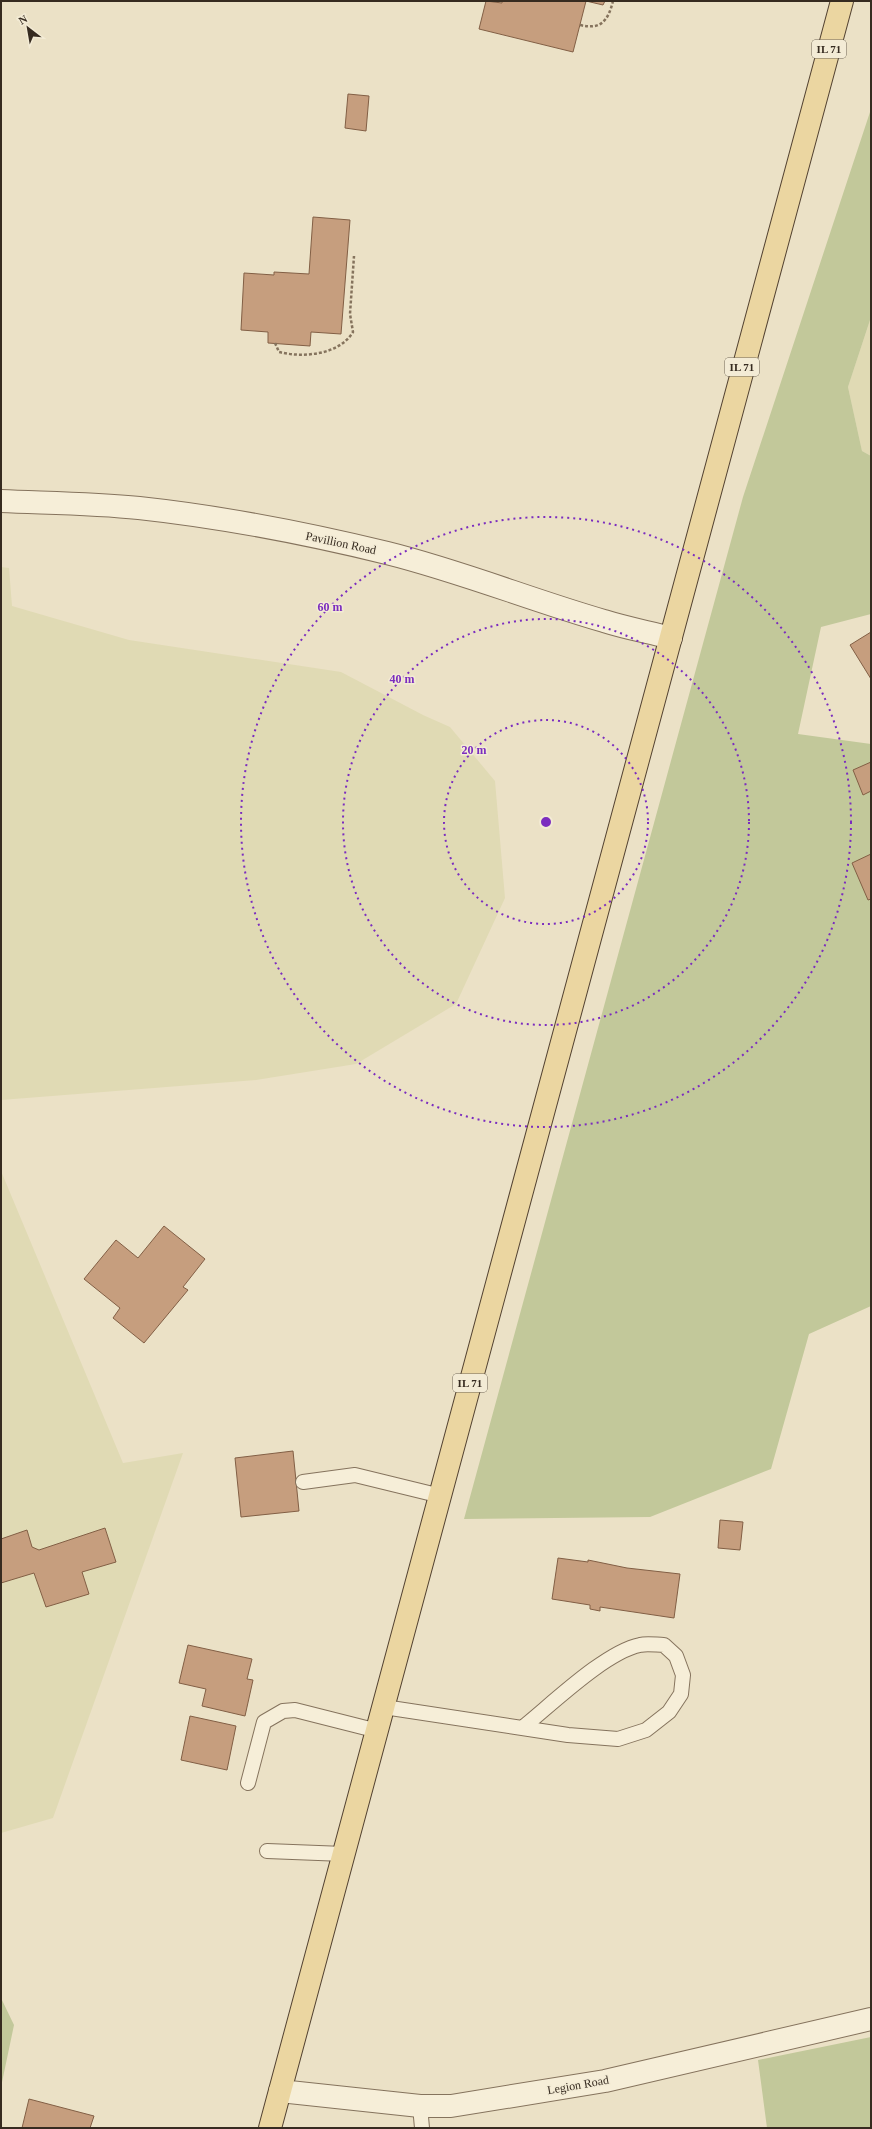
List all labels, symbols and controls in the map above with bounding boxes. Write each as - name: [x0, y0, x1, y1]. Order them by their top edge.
- north arrow: [8, 8, 48, 48]
- text: N: [16, 12, 29, 27]
- road number: IL 71: [812, 40, 846, 58]
- road number: IL 71: [725, 358, 759, 376]
- street label: Pavillion Road: [304, 529, 378, 557]
- text: 60 m: [318, 600, 343, 614]
- text: 40 m: [390, 672, 415, 686]
- text: 20 m: [462, 743, 487, 757]
- centre of rings: [539, 815, 553, 829]
- road number: IL 71: [453, 1374, 487, 1392]
- street label: Legion Road: [546, 2073, 610, 2097]

